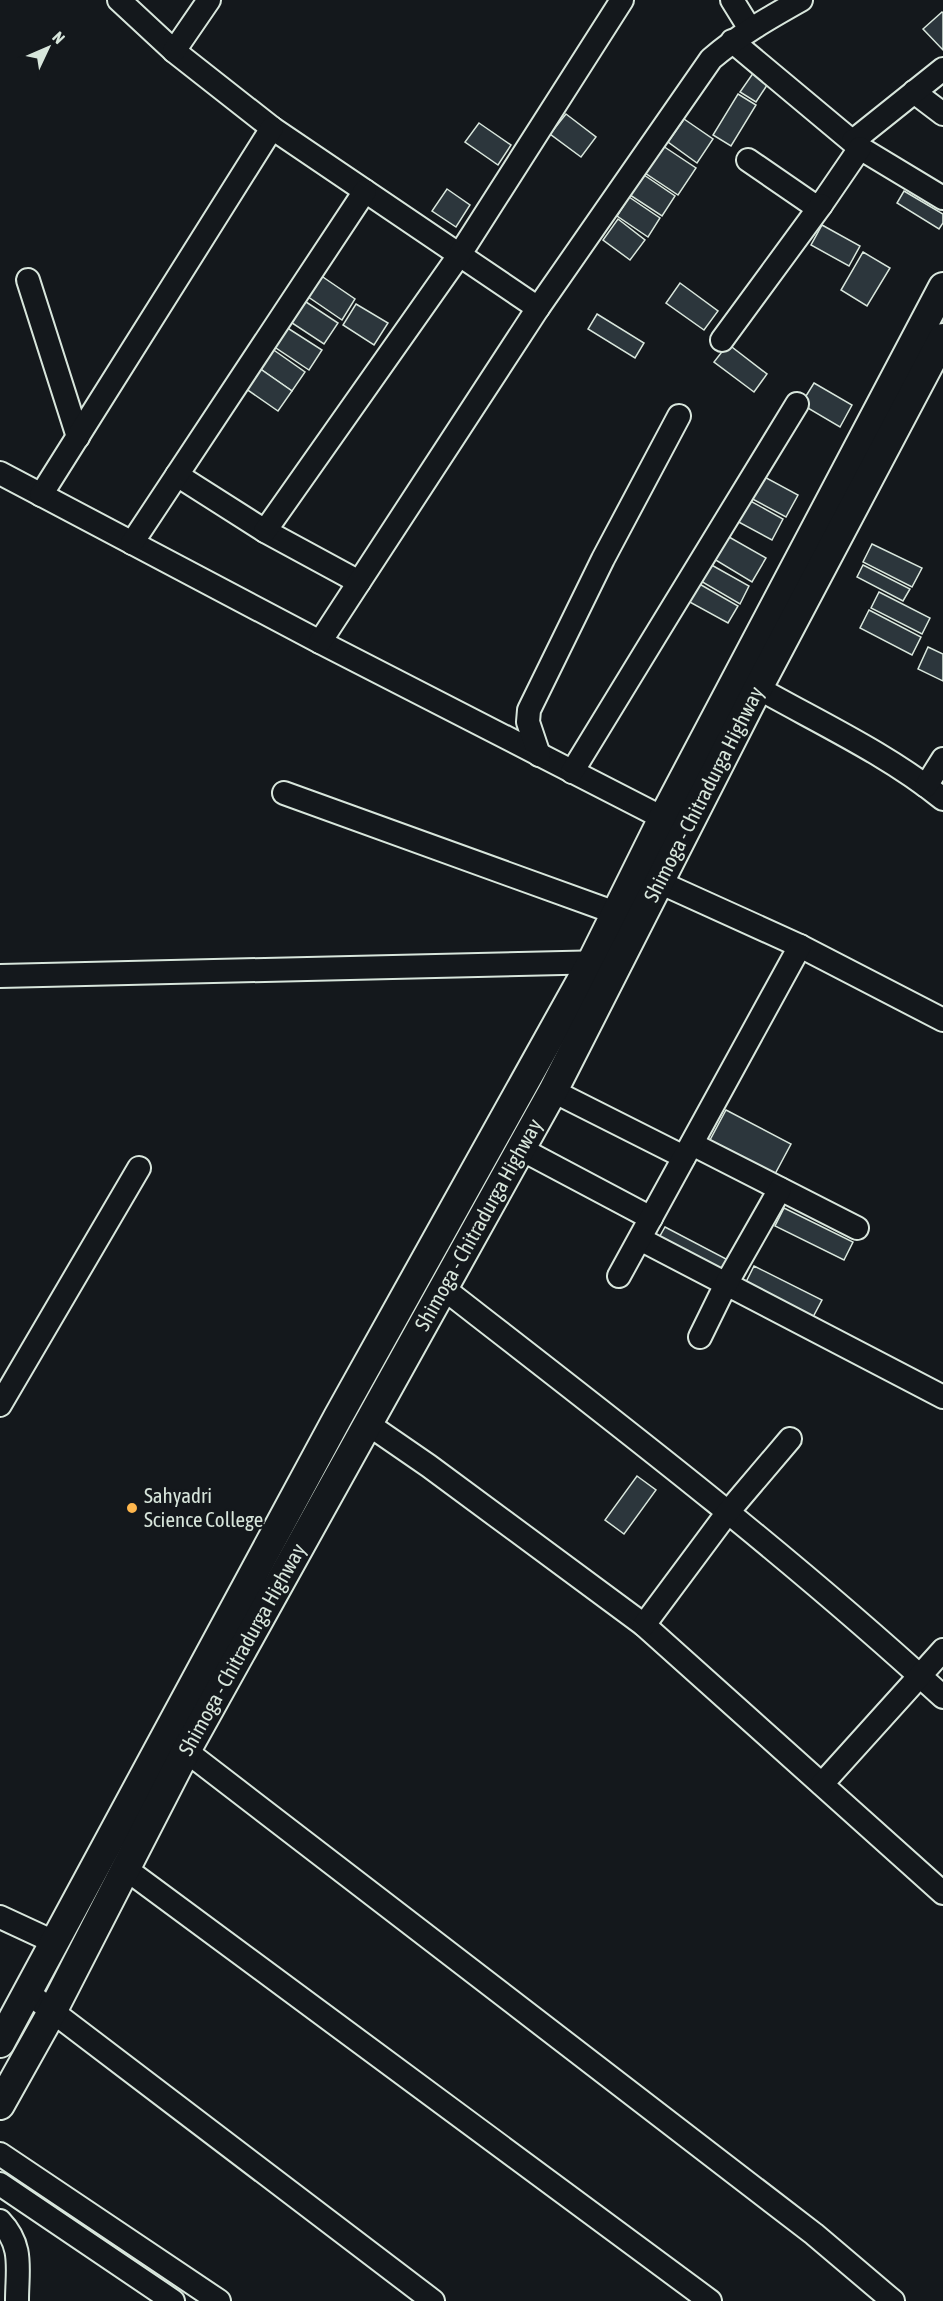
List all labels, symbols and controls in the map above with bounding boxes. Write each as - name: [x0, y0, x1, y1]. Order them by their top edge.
- north arrow: [18, 18, 78, 78]
- text: N: [49, 28, 69, 47]
- street label: Shimoga - Chitradurga Highway: [638, 682, 768, 906]
- street label: Shimoga - Chitradurga Highway: [409, 1114, 546, 1334]
- place label: Sahyadri Science College: [144, 1483, 263, 1531]
- marker: Sahyadri Science College: [125, 1501, 139, 1515]
- street label: Shimoga - Chitradurga Highway: [173, 1539, 310, 1759]

